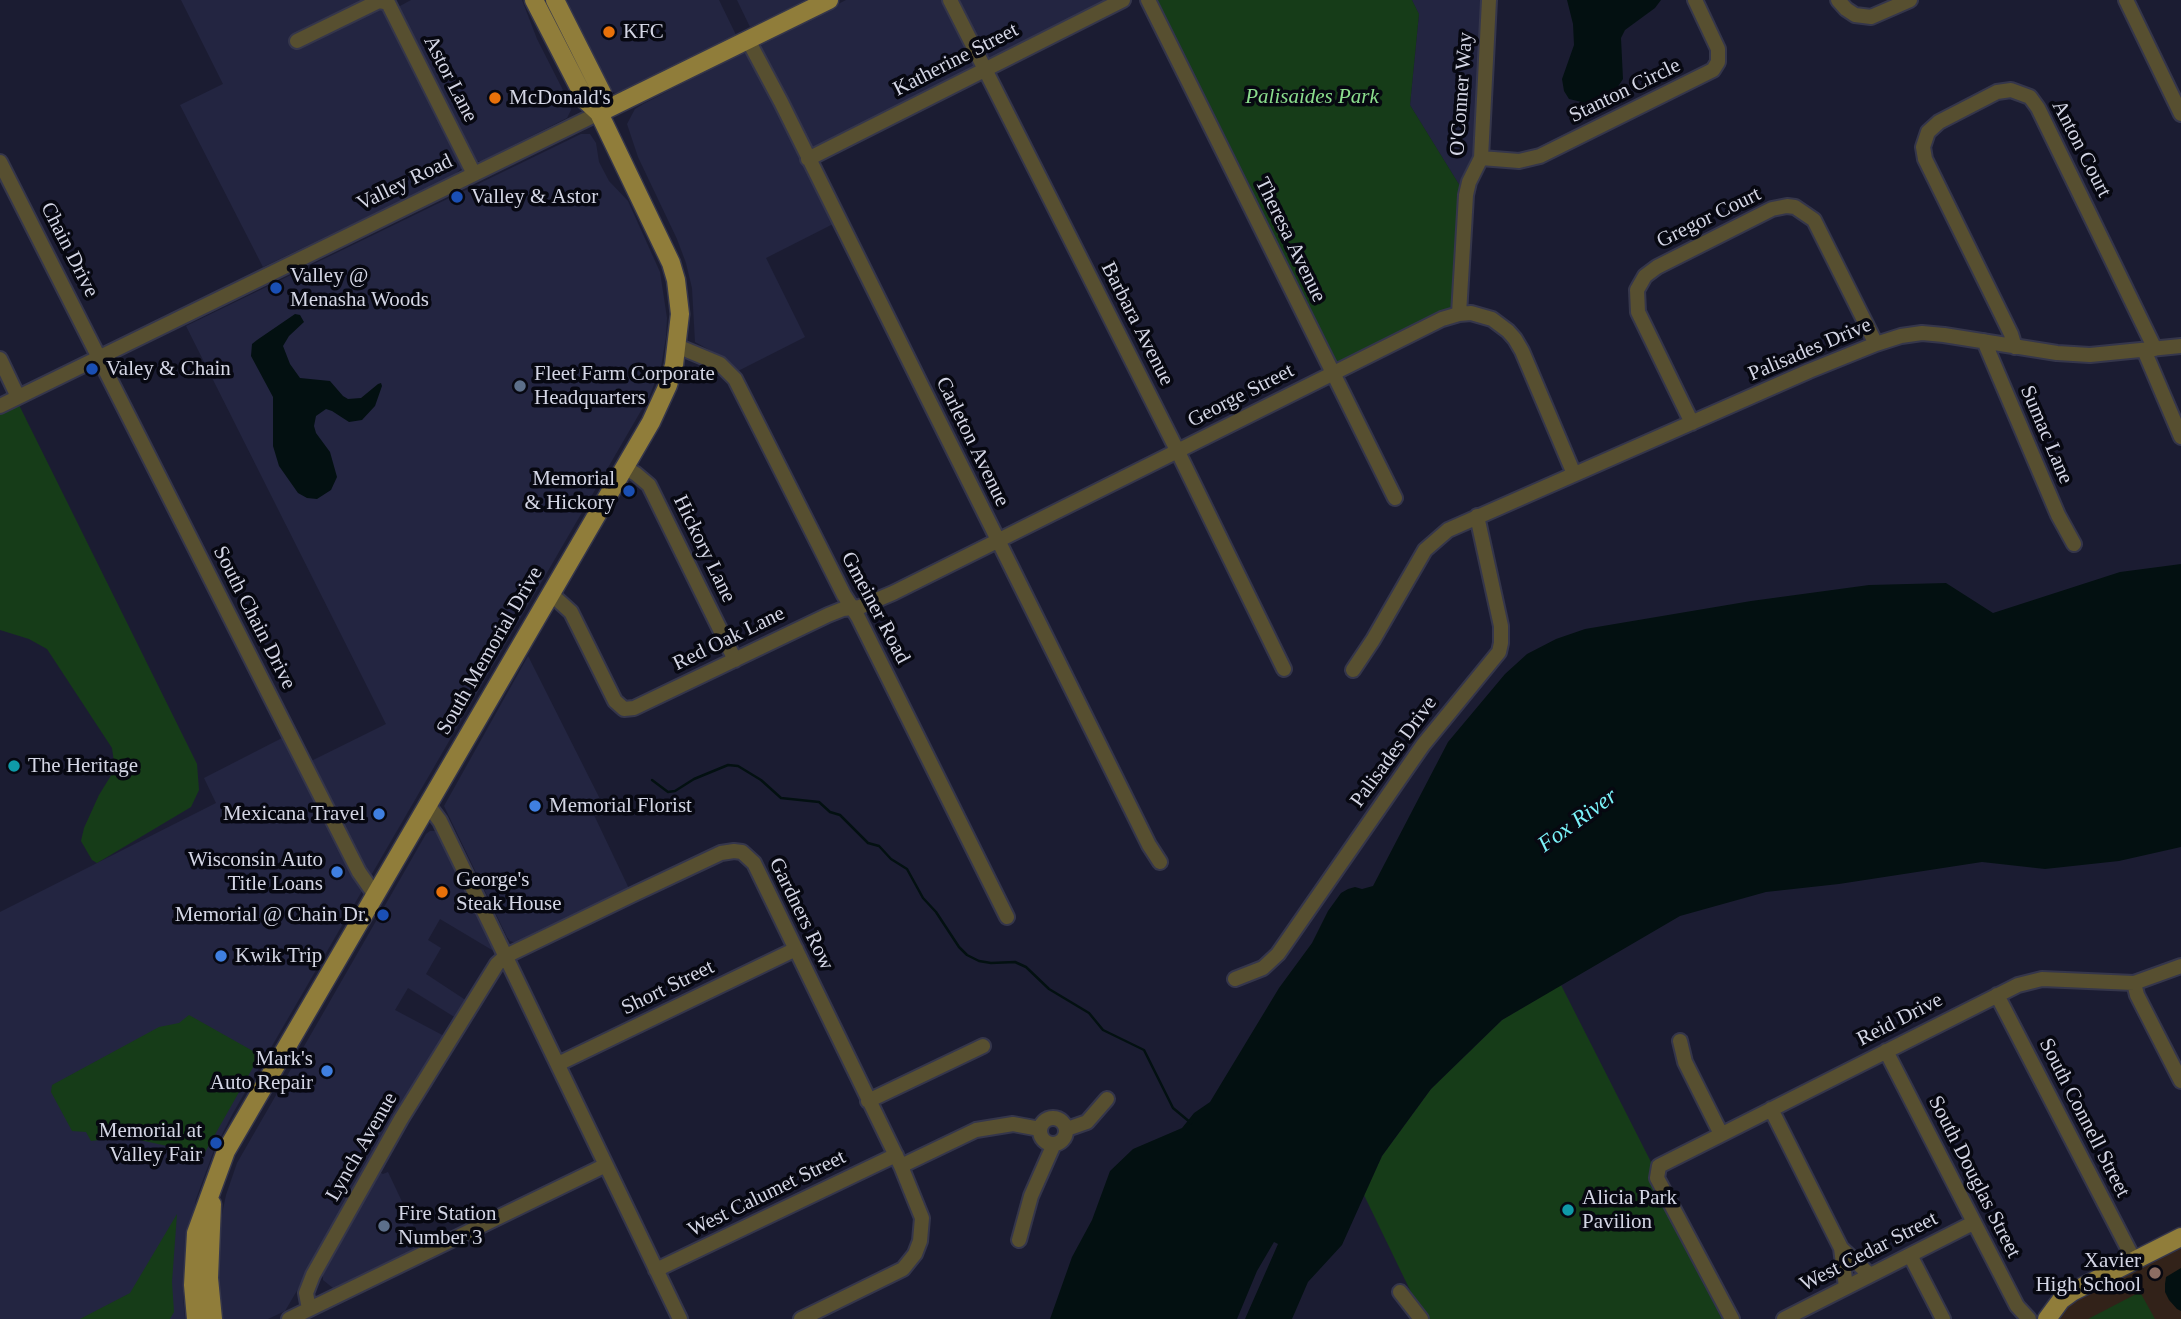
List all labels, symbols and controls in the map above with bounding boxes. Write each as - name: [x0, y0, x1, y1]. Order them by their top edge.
- street label: Katherine Street: [889, 18, 1023, 102]
- place label: KFC: [623, 19, 664, 45]
- marker: KFC: [601, 24, 617, 40]
- street label: Astor Lane: [417, 31, 483, 127]
- street label: O'Conner Way: [1445, 31, 1479, 157]
- street label: Stanton Circle: [1565, 53, 1685, 129]
- park label: Palisaides Park: [1245, 84, 1379, 110]
- place label: McDonald's: [509, 85, 611, 111]
- marker: McDonald's: [487, 90, 503, 106]
- street label: Anton Court: [2046, 96, 2116, 202]
- street label: Valley Road: [353, 149, 457, 217]
- street label: Theresa Avenue: [1249, 174, 1331, 306]
- street label: Gregor Court: [1653, 182, 1765, 254]
- place label: Valley & Astor: [471, 184, 598, 210]
- marker: Valley & Astor: [449, 189, 465, 205]
- street label: Chain Drive: [34, 198, 104, 302]
- street label: Barbara Avenue: [1095, 258, 1179, 390]
- place label: Valley @ Menasha Woods: [290, 263, 429, 313]
- marker: Valley @ Menasha Woods: [268, 280, 284, 296]
- street label: Palisades Drive: [1745, 313, 1875, 387]
- place label: Valey & Chain: [106, 356, 231, 382]
- street label: George Street: [1184, 359, 1298, 433]
- marker: Valey & Chain: [84, 361, 100, 377]
- place label: Fleet Farm Corporate Headquarters: [534, 361, 715, 411]
- street label: Carleton Avenue: [930, 373, 1014, 511]
- marker: Fleet Farm Corporate Headquarters: [512, 378, 528, 394]
- street label: Sumac Lane: [2014, 382, 2078, 488]
- place label: Memorial & Hickory: [525, 466, 615, 516]
- marker: Memorial & Hickory: [621, 483, 637, 499]
- street label: Hickory Lane: [667, 491, 741, 607]
- street label: South Chain Drive: [207, 542, 301, 694]
- street label: Gmeiner Road: [835, 548, 915, 668]
- street label: South Memorial Drive: [432, 562, 548, 740]
- street label: Red Oak Lane: [669, 601, 789, 677]
- street label: Palisades Drive: [1345, 692, 1443, 812]
- place label: The Heritage: [28, 753, 138, 779]
- marker: The Heritage: [6, 758, 22, 774]
- water label: Fox River: [1533, 783, 1623, 859]
- place label: Memorial Florist: [549, 793, 692, 819]
- marker: Memorial Florist: [527, 798, 543, 814]
- place label: Mexicana Travel: [223, 801, 365, 827]
- marker: Mexicana Travel: [371, 806, 387, 822]
- place label: Wisconsin Auto Title Loans: [188, 847, 323, 897]
- street label: Gardners Row: [763, 854, 839, 974]
- marker: Wisconsin Auto Title Loans: [329, 864, 345, 880]
- place label: George's Steak House: [456, 867, 562, 917]
- marker: George's Steak House: [434, 884, 450, 900]
- place label: Memorial @ Chain Dr.: [175, 902, 369, 928]
- marker: Memorial @ Chain Dr.: [375, 907, 391, 923]
- place label: Kwik Trip: [235, 943, 322, 969]
- marker: Kwik Trip: [213, 948, 229, 964]
- street label: Short Street: [618, 955, 718, 1021]
- street label: Reid Drive: [1853, 988, 1947, 1052]
- street label: South Connell Street: [2033, 1034, 2135, 1202]
- place label: Mark's Auto Repair: [210, 1046, 313, 1096]
- marker: Mark's Auto Repair: [319, 1063, 335, 1079]
- street label: Lynch Avenue: [321, 1088, 403, 1206]
- street label: South Douglas Street: [1922, 1092, 2026, 1262]
- place label: Memorial at Valley Fair: [99, 1118, 202, 1168]
- marker: Memorial at Valley Fair: [208, 1135, 224, 1151]
- street label: West Calumet Street: [684, 1145, 850, 1243]
- place label: Alicia Park Pavilion: [1582, 1185, 1677, 1235]
- place label: Fire Station Number 3: [398, 1201, 497, 1251]
- marker: Alicia Park Pavilion: [1560, 1202, 1576, 1218]
- street label: West Cedar Street: [1796, 1206, 1942, 1298]
- marker: Fire Station Number 3: [376, 1218, 392, 1234]
- place label: Xavier High School: [2035, 1248, 2141, 1298]
- marker: Xavier High School: [2147, 1265, 2163, 1281]

